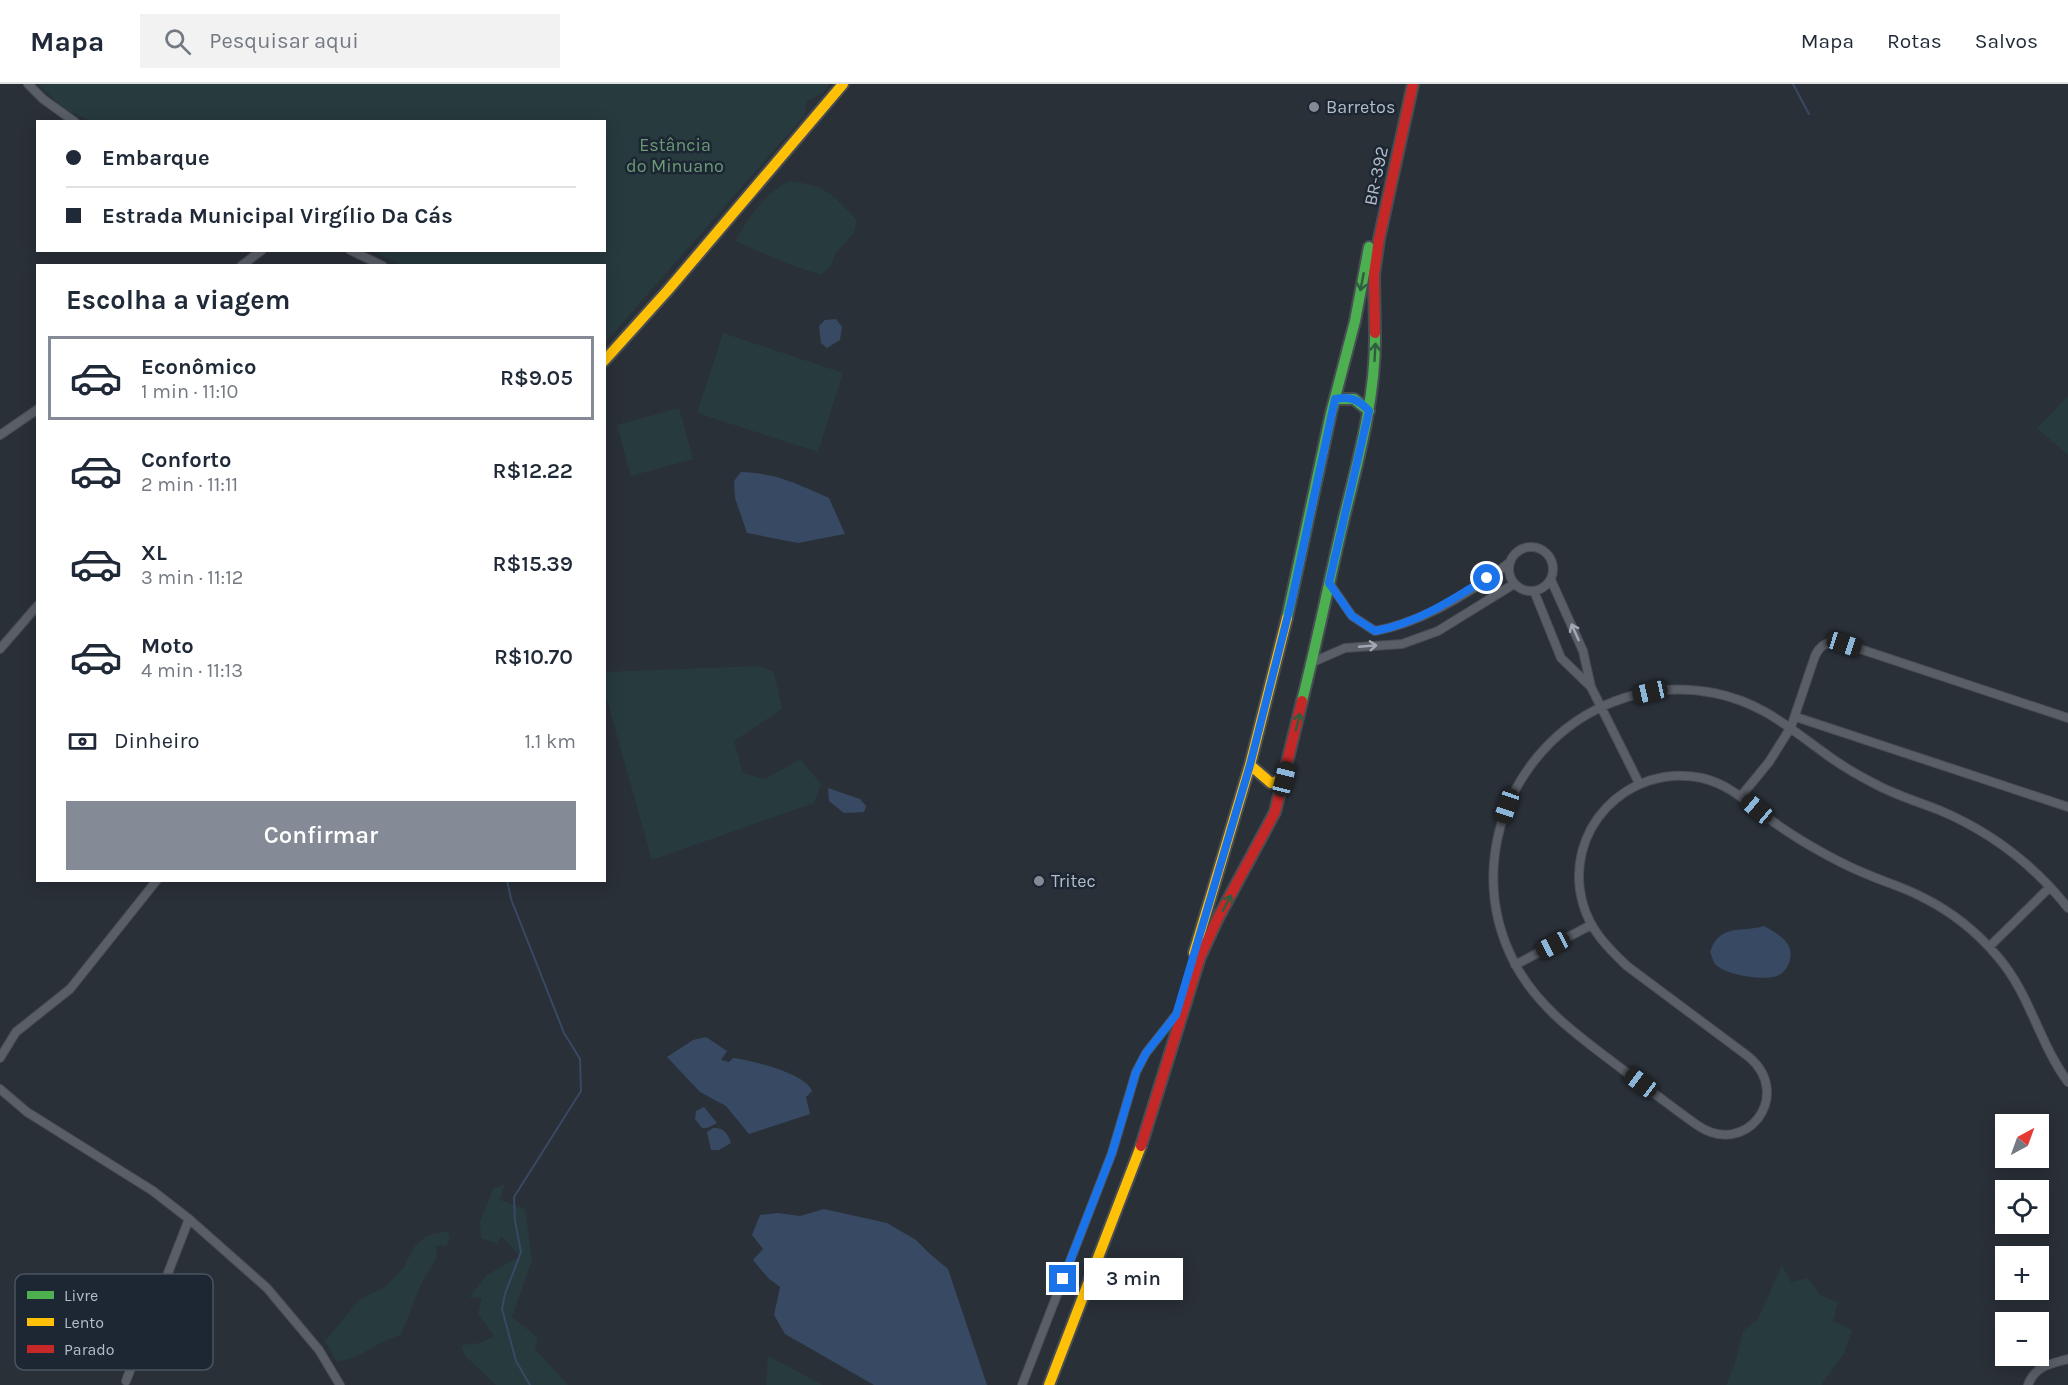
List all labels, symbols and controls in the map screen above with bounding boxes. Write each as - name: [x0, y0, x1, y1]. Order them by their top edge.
- search box: [140, 14, 560, 68]
- text: Mapa: [30, 25, 104, 58]
- icon: search: [161, 25, 194, 58]
- text: Pesquisar aqui: [209, 28, 359, 54]
- text: Mapa: [1801, 29, 1854, 53]
- text: Rotas: [1887, 29, 1942, 53]
- text: Salvos: [1975, 29, 2038, 53]
- place label: Barretos: [1326, 96, 1395, 118]
- marker: Barretos: [1307, 100, 1321, 114]
- park label: Estância do Minuano: [626, 134, 724, 177]
- street label: BR-392: [1359, 144, 1393, 208]
- text: Embarque: [102, 145, 210, 171]
- text: Estrada Municipal Virgílio Da Cás: [102, 203, 453, 229]
- one-way arrow: [1356, 273, 1368, 292]
- text: Escolha a viagem: [66, 284, 290, 316]
- one-way arrow: [1369, 343, 1380, 363]
- icon: car: [69, 351, 123, 405]
- text: Econômico: [141, 354, 256, 380]
- text: R$9.05: [500, 365, 573, 391]
- text: 1 min · 11:10: [141, 380, 238, 403]
- icon: car: [69, 444, 123, 498]
- text: Conforto: [141, 447, 231, 473]
- text: R$12.22: [493, 458, 573, 484]
- text: 2 min · 11:11: [141, 473, 238, 496]
- icon: car: [69, 537, 123, 591]
- text: XL: [141, 540, 167, 566]
- text: R$15.39: [493, 551, 573, 577]
- route start: [1473, 564, 1500, 591]
- text: 3 min · 11:12: [141, 566, 243, 589]
- one-way arrow: [1568, 624, 1580, 642]
- icon: car: [69, 630, 123, 684]
- car: [1824, 630, 1864, 658]
- text: Moto: [141, 633, 194, 659]
- one-way arrow: [1358, 640, 1378, 651]
- text: R$10.70: [494, 644, 573, 670]
- text: 4 min · 11:13: [141, 659, 243, 682]
- car: [1630, 679, 1670, 705]
- one-way arrow: [1293, 713, 1305, 732]
- icon: cash: [66, 725, 99, 758]
- text: Dinheiro: [114, 728, 199, 754]
- text: 1.1 km: [524, 730, 576, 753]
- car: [1271, 759, 1297, 799]
- car: [1493, 786, 1521, 826]
- car: [1737, 791, 1777, 827]
- button: Confirmar: [66, 801, 576, 870]
- place label: Tritec: [1051, 870, 1096, 892]
- marker: Tritec: [1032, 874, 1046, 888]
- one-way arrow: [1222, 895, 1233, 913]
- car: [1533, 929, 1573, 961]
- car: [1621, 1065, 1661, 1101]
- north arrow: [1995, 1114, 2049, 1168]
- map controls: [1995, 1114, 2049, 1366]
- button: locate: [1995, 1180, 2049, 1234]
- button: +: [1995, 1246, 2049, 1300]
- callout: 3 min: [1084, 1258, 1183, 1300]
- route end: [1049, 1265, 1076, 1292]
- text: 3 min: [1106, 1267, 1161, 1290]
- legend: [15, 1274, 213, 1370]
- text: Livre: [64, 1286, 98, 1305]
- button: −: [1995, 1312, 2049, 1366]
- text: Lento: [64, 1313, 104, 1332]
- text: Parado: [64, 1340, 114, 1359]

